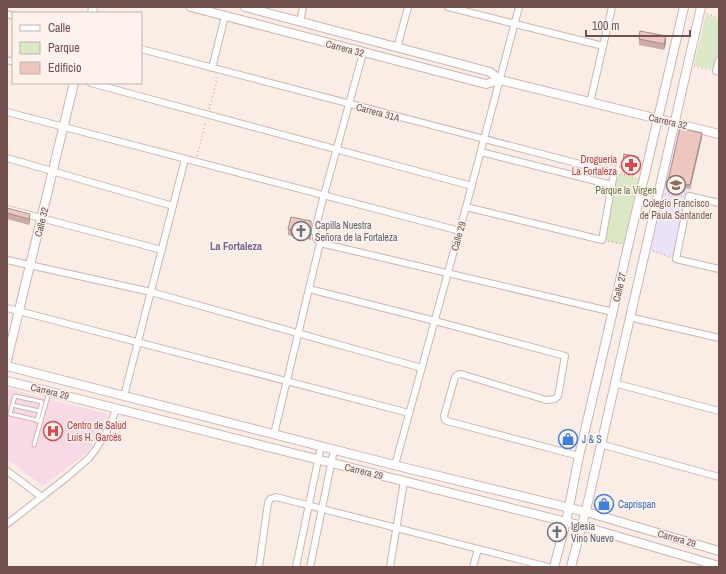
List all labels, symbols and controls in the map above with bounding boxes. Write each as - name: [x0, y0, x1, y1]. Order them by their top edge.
- legend: [12, 12, 142, 84]
- scale bar: [586, 12, 690, 38]
- text: 100 m: [592, 18, 619, 34]
- text: Calle: [48, 20, 70, 36]
- street label: Carrera 32: [324, 37, 366, 60]
- text: Parque: [48, 40, 80, 56]
- text: Edificio: [48, 60, 81, 76]
- street label: Carrera 31A: [355, 100, 402, 125]
- street label: Carrera 32: [647, 111, 689, 132]
- place label: Droguería La Fortaleza: [572, 153, 617, 178]
- pharmacy icon: Droguería La Fortaleza: [620, 154, 642, 176]
- school or university icon: Colegio Francisco de Paula Santander: [665, 174, 687, 196]
- park label: Parque la Virgen: [595, 184, 657, 197]
- place label: Colegio Francisco de Paula Santander: [640, 197, 713, 222]
- street label: Calle 32: [32, 206, 52, 238]
- place label: Capilla Nuestra Señora de la Fortaleza: [315, 219, 398, 244]
- street label: Calle 29: [448, 219, 469, 252]
- church icon: Capilla Nuestra Señora de la Fortaleza: [290, 220, 312, 242]
- district label: La Fortaleza: [210, 239, 262, 253]
- street label: Calle 27: [610, 271, 629, 303]
- street label: Carrera 29: [29, 380, 71, 403]
- place label: Centro de Salud Luis H. Garcés: [67, 419, 126, 444]
- hospital icon: Centro de Salud Luis H. Garcés: [42, 420, 64, 442]
- shop icon: J & S: [557, 428, 579, 450]
- place label: J & S: [582, 433, 602, 446]
- street label: Carrera 29: [343, 460, 385, 483]
- shop icon: Caprispan: [593, 493, 615, 515]
- place label: Caprispan: [618, 498, 656, 511]
- place label: Iglesia Vino Nuevo: [571, 520, 614, 545]
- church icon: Iglesia Vino Nuevo: [546, 521, 568, 543]
- street label: Carrera 29: [656, 527, 698, 550]

